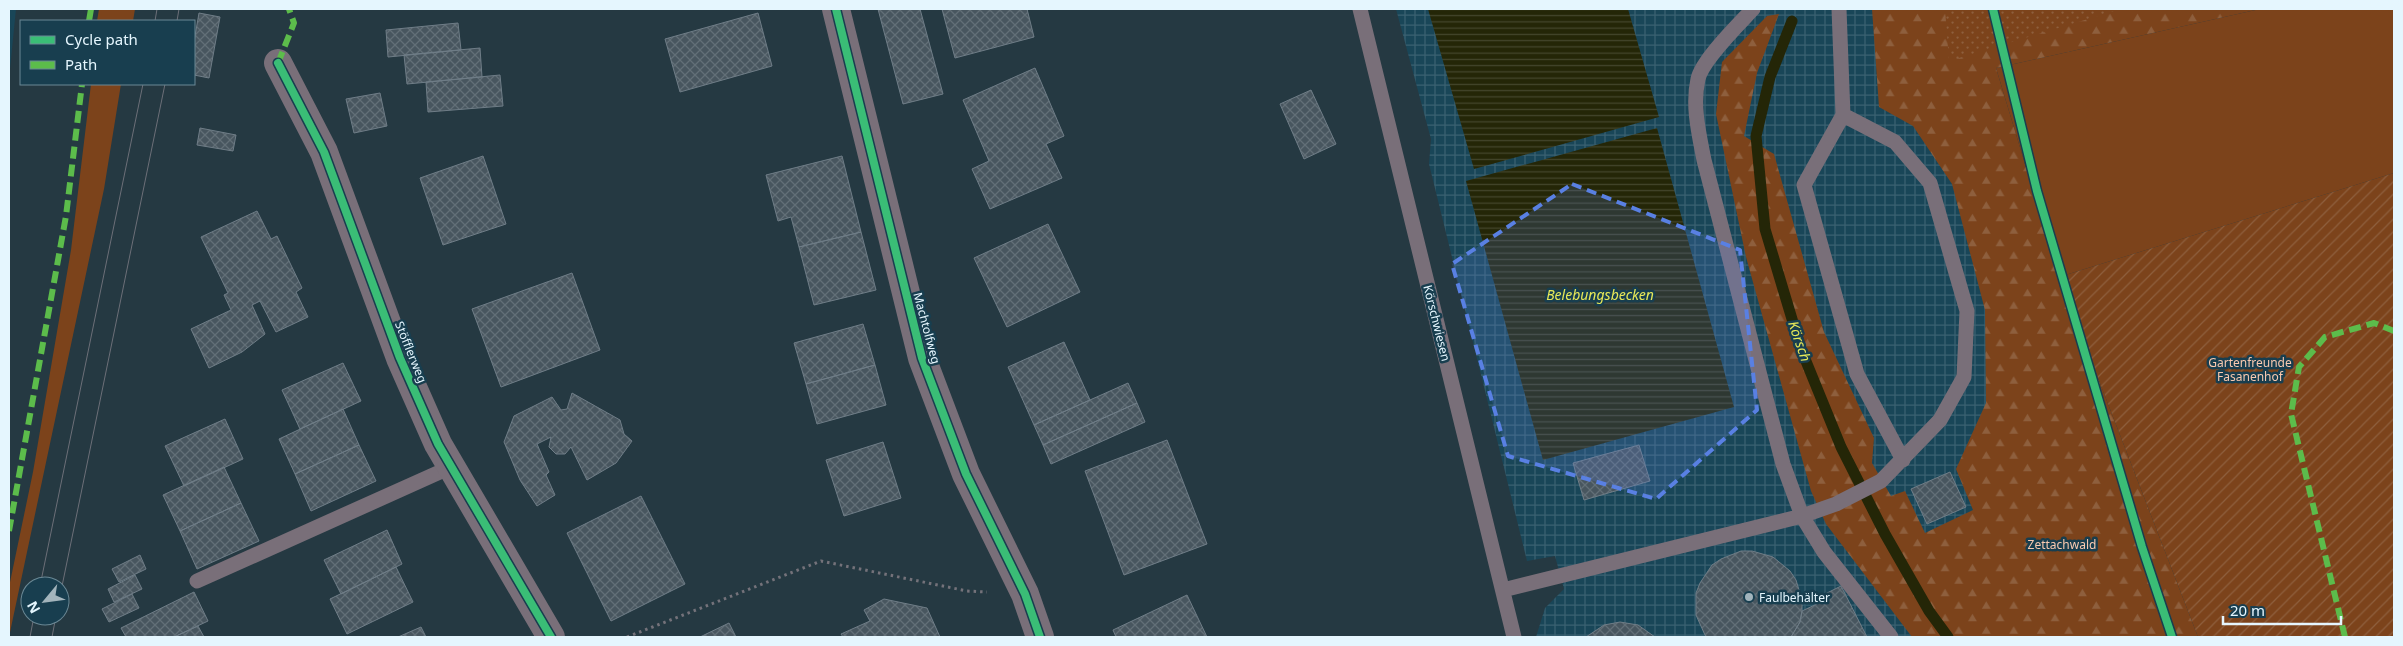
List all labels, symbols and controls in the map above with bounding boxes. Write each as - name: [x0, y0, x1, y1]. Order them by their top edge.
- legend: [20, 20, 195, 85]
- text: Cycle path: [65, 29, 138, 49]
- text: Path: [65, 54, 97, 74]
- street label: Körschwiesen: [1419, 283, 1455, 363]
- water label: Belebungsbecken: [1546, 285, 1654, 304]
- street label: Machtolfweg: [909, 290, 945, 366]
- water label: Körsch: [1784, 318, 1816, 364]
- street label: Stöfflerweg: [391, 319, 431, 385]
- park label: Gartenfreunde Fasanenhof: [2208, 354, 2292, 385]
- park label: Zettachwald: [2028, 536, 2096, 553]
- north arrow: [20, 576, 70, 626]
- place label: Faulbehälter: [1759, 589, 1830, 606]
- marker: Faulbehälter: [1743, 591, 1755, 603]
- scale bar: [2223, 594, 2340, 626]
- text: N: [22, 598, 44, 617]
- text: 20 m: [2230, 600, 2265, 620]

